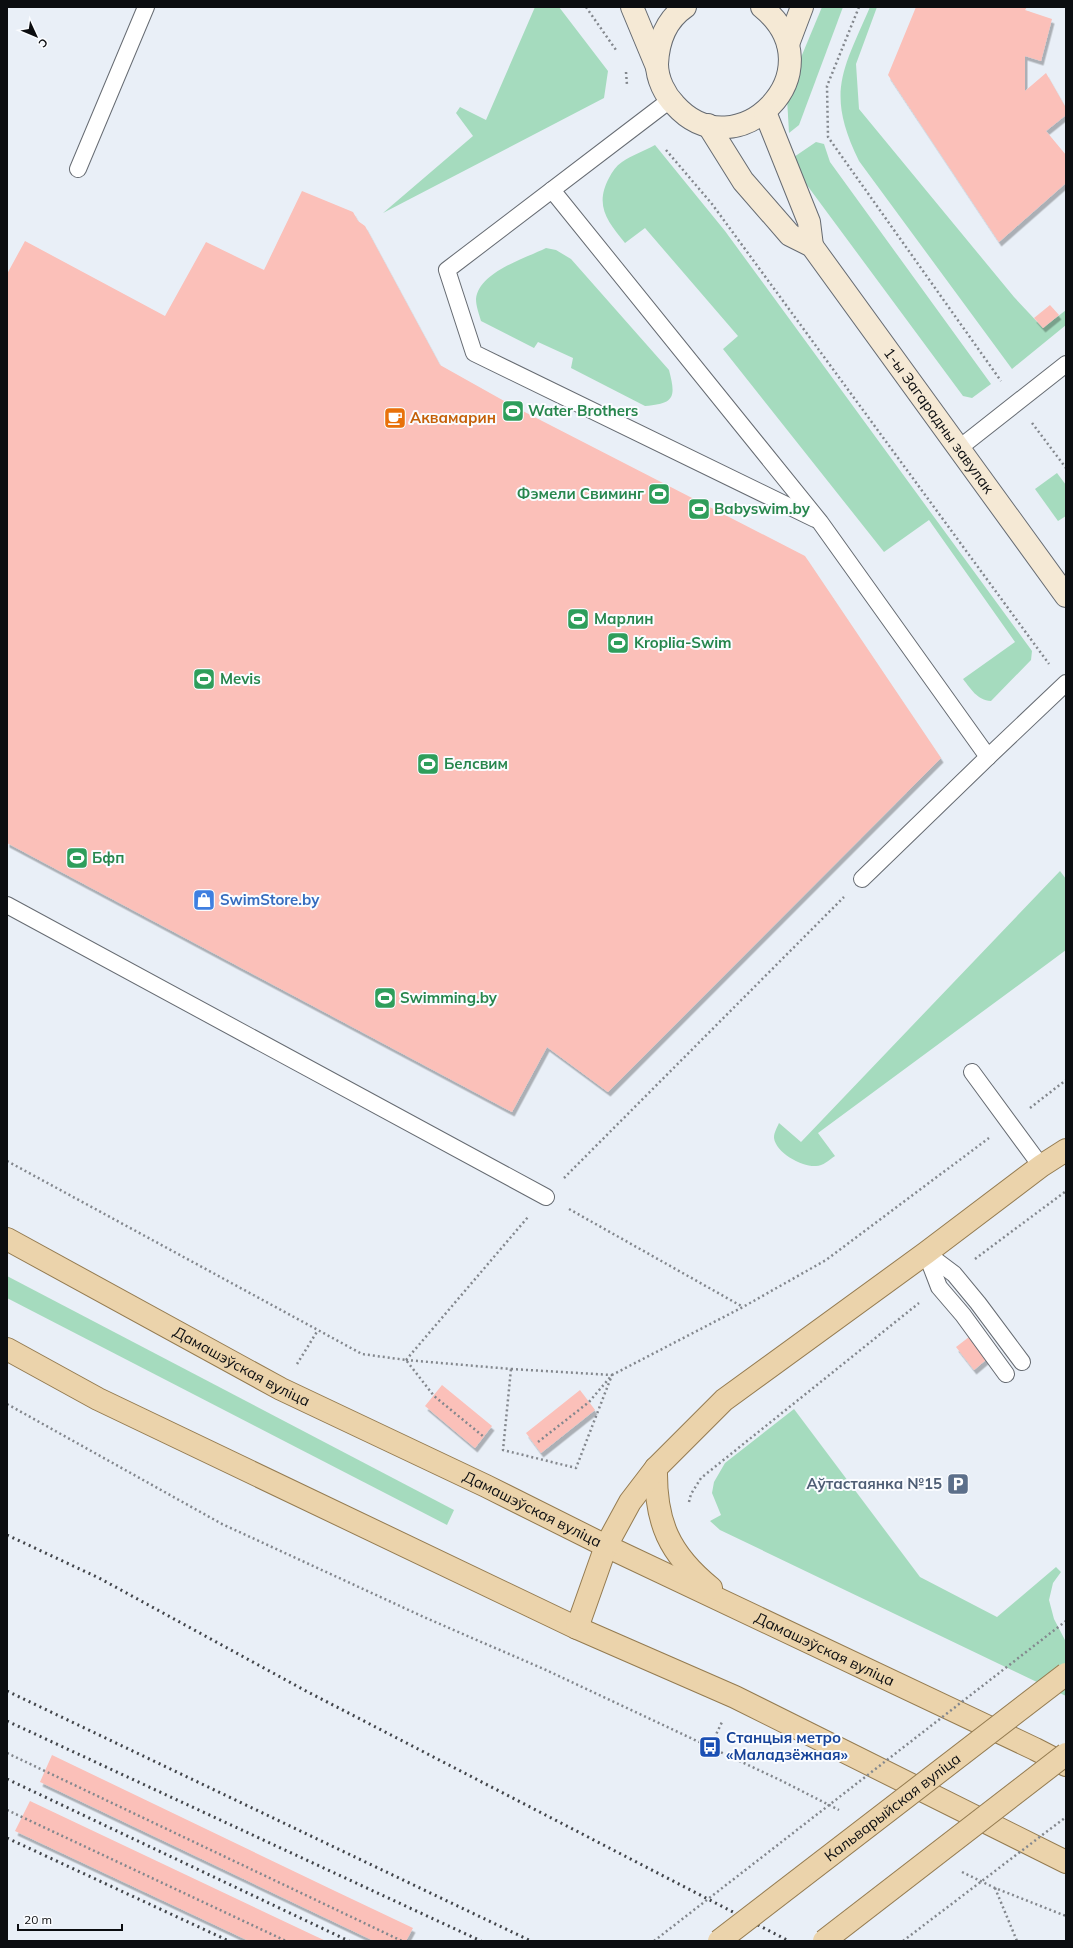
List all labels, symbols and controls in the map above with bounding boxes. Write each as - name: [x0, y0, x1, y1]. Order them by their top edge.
- north arrow: [16, 16, 56, 56]
- text: С: [35, 35, 51, 51]
- street label: 1-ы Загарадны завулак: [880, 344, 999, 498]
- sports icon: Water Brothers: [500, 398, 526, 424]
- place label: Water Brothers: [528, 401, 638, 420]
- cafe icon: Аквамарин: [382, 405, 408, 431]
- place label: Аквамарин: [410, 408, 496, 427]
- sports icon: Фэмели Свиминг: [646, 481, 672, 507]
- place label: Фэмели Свиминг: [517, 484, 644, 503]
- sports icon: Babyswim.by: [686, 496, 712, 522]
- place label: Babyswim.by: [714, 499, 811, 518]
- sports icon: Марлин: [565, 606, 591, 632]
- place label: Марлин: [594, 609, 654, 628]
- sports icon: Kroplia-Swim: [605, 630, 631, 656]
- place label: Kroplia-Swim: [634, 633, 732, 652]
- sports icon: Mevis: [191, 666, 217, 692]
- place label: Mevis: [220, 669, 261, 688]
- sports icon: Белсвим: [415, 751, 441, 777]
- place label: Белсвим: [444, 754, 508, 773]
- sports icon: Бфп: [64, 845, 90, 871]
- place label: Бфп: [92, 848, 124, 867]
- shop icon: SwimStore.by: [191, 887, 217, 913]
- place label: SwimStore.by: [220, 890, 320, 909]
- sports icon: Swimming.by: [372, 985, 398, 1011]
- place label: Swimming.by: [400, 988, 498, 1007]
- street label: Дамашэўская вуліца: [170, 1322, 313, 1410]
- street label: Дамашэўская вуліца: [460, 1467, 605, 1551]
- parking icon: Аўтастаянка №15: [945, 1471, 971, 1497]
- place label: Аўтастаянка №15: [807, 1474, 942, 1493]
- street label: Дамашэўская вуліца: [752, 1608, 898, 1690]
- place label: Станцыя метро «Маладзёжная»: [726, 1728, 849, 1764]
- bus stop icon: Станцыя метро «Маладзёжная»: [697, 1734, 723, 1760]
- street label: Кальварыйская вуліца: [820, 1749, 964, 1865]
- scale bar: [18, 1906, 122, 1932]
- text: 20 m: [24, 1912, 52, 1927]

